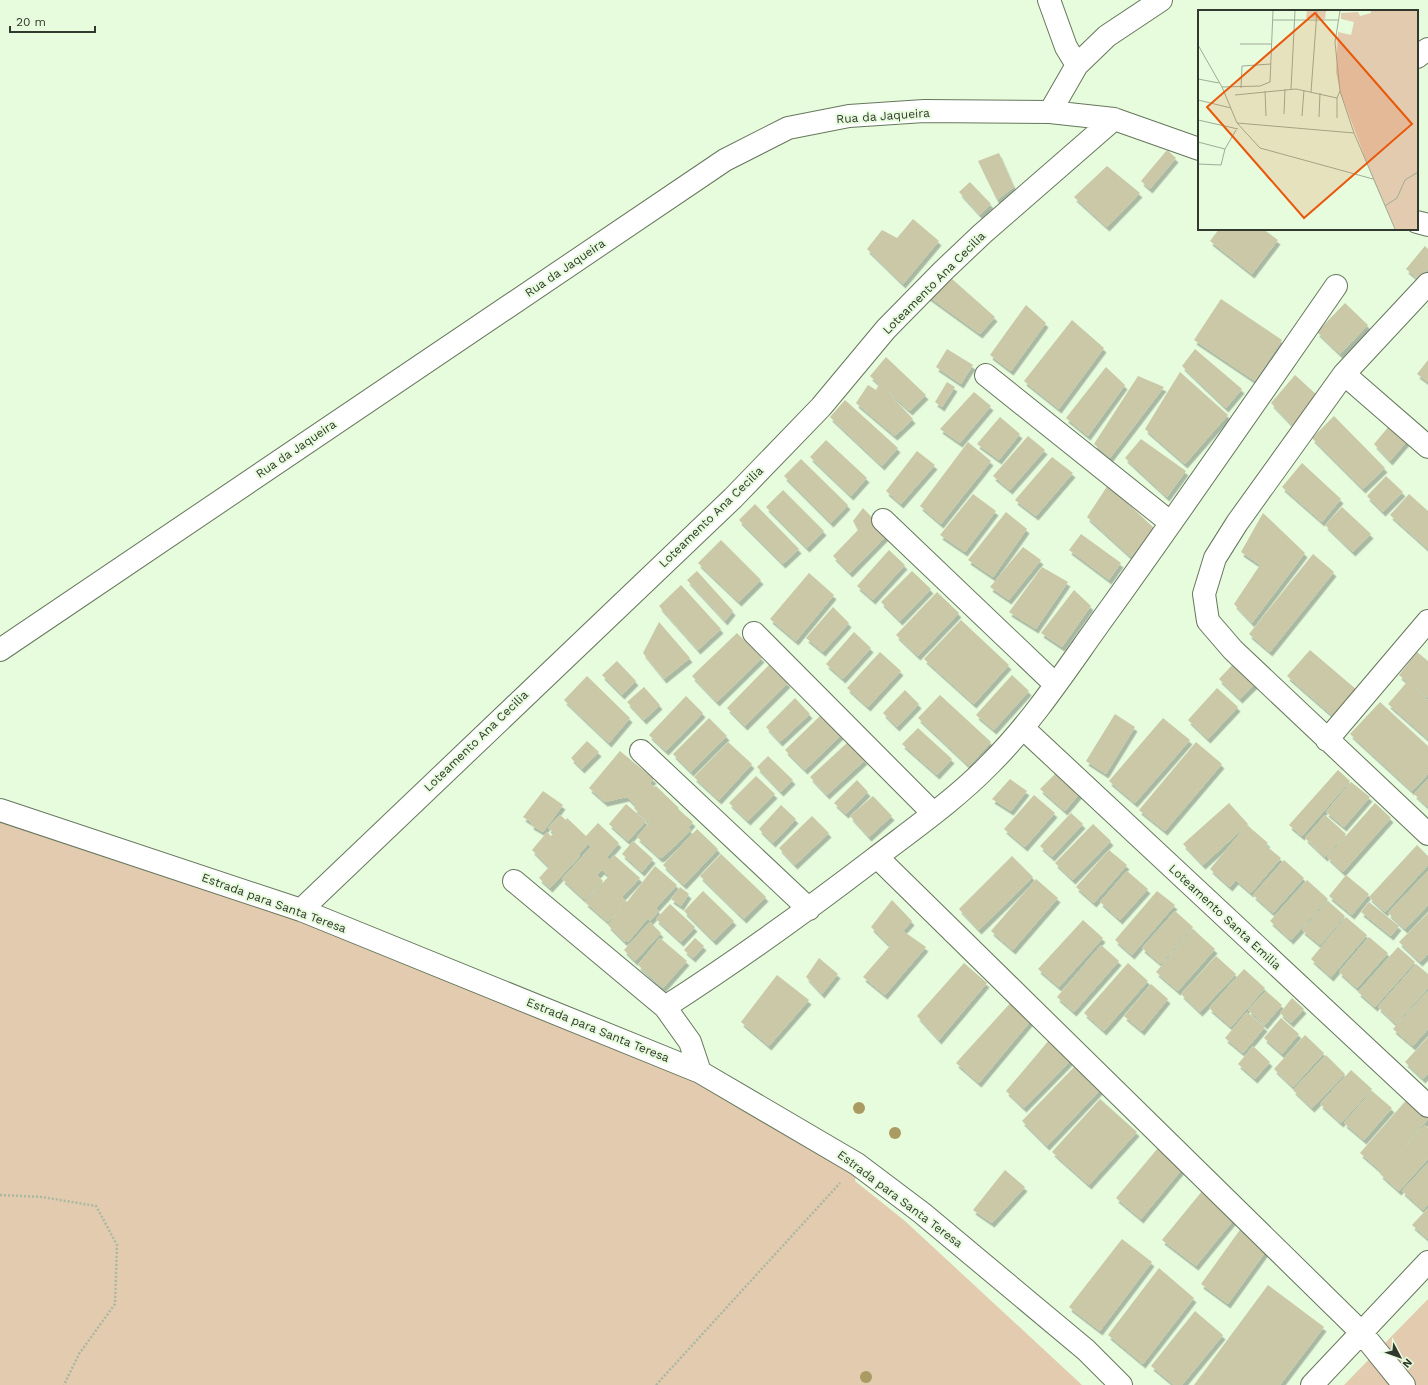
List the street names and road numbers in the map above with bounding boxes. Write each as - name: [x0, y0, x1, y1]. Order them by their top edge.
- street label: Rua da Jaqueira: [836, 106, 930, 126]
- street label: Loteamento Ana Cecilia: [880, 229, 988, 337]
- street label: Rua da Jaqueira: [522, 236, 608, 300]
- street label: Rua da Jaqueira: [253, 417, 339, 481]
- street label: Loteamento Ana Cecilia: [656, 464, 766, 570]
- street label: Loteamento Ana Cecilia: [421, 688, 531, 794]
- street label: Loteamento Santa Emilia: [1166, 861, 1284, 973]
- street label: Estrada para Santa Teresa: [200, 870, 348, 936]
- street label: Estrada para Santa Teresa: [524, 995, 672, 1065]
- street label: Estrada para Santa Teresa: [835, 1147, 965, 1251]

